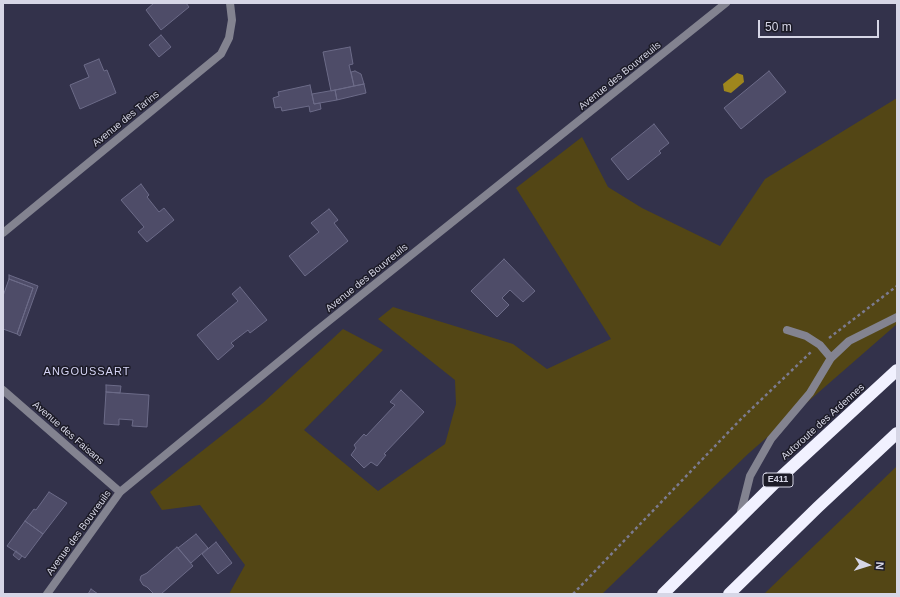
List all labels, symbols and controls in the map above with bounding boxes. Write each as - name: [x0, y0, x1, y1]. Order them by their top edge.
- scale bar: [760, 12, 881, 38]
- text: 50 m: [765, 20, 792, 34]
- street label: Avenue des Bouvreuils: [577, 39, 663, 113]
- street label: Avenue des Tarins: [90, 89, 162, 149]
- street label: Avenue des Bouvreuils: [324, 241, 410, 315]
- district label: ANGOUSSART: [44, 365, 130, 379]
- street label: Autoroute des Ardennes: [779, 381, 867, 463]
- street label: Avenue des Faisans: [30, 399, 106, 467]
- road number: E411: [763, 473, 793, 487]
- street label: Avenue des Bouvreuils: [44, 488, 114, 578]
- north arrow: [848, 545, 888, 585]
- text: N: [874, 561, 886, 570]

